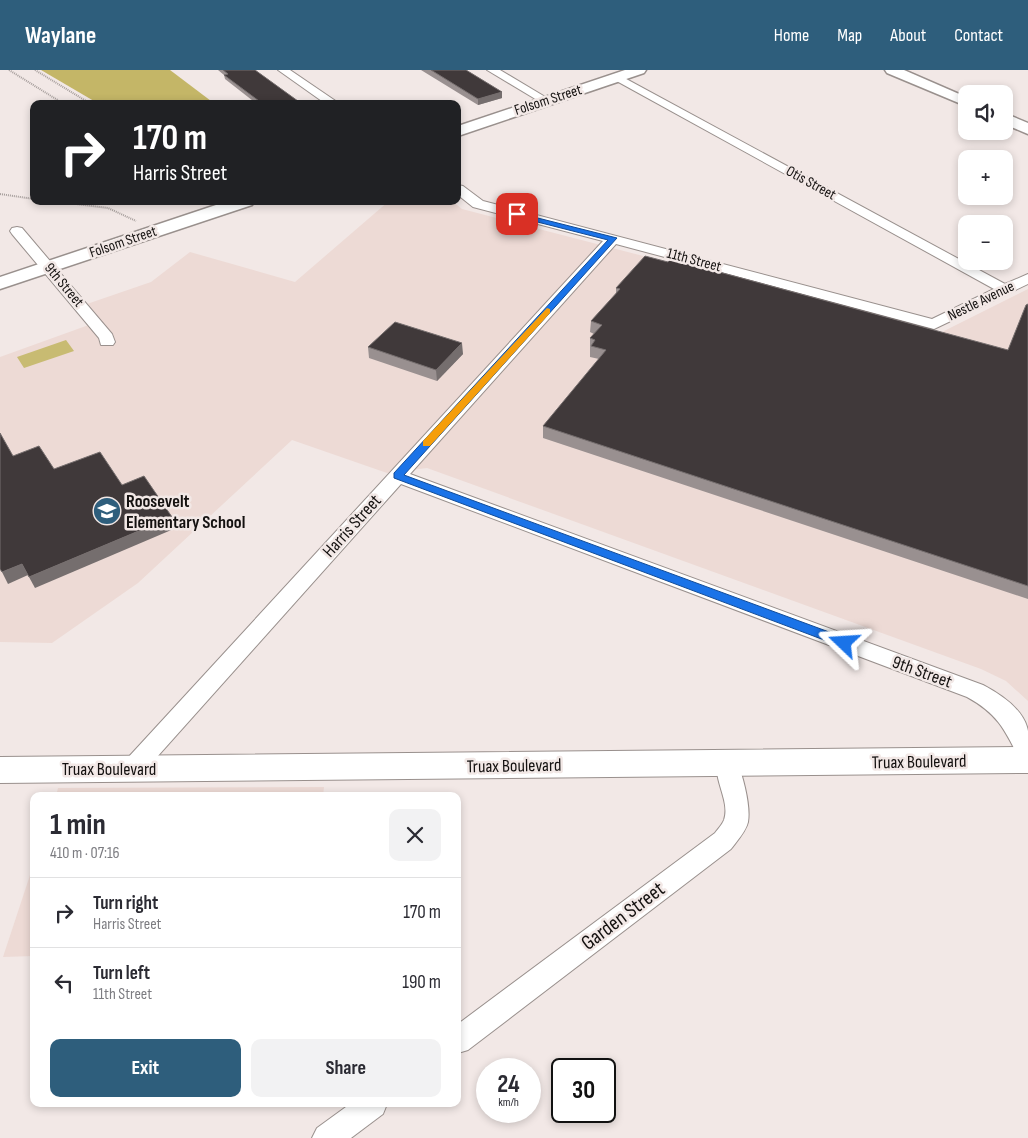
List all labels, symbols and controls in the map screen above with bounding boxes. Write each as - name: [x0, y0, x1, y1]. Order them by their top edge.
- text: Waylane: [25, 21, 96, 50]
- text: Home: [774, 25, 809, 46]
- text: Map: [837, 25, 862, 46]
- text: About: [890, 25, 926, 46]
- text: Contact: [954, 25, 1003, 46]
- street label: Folsom Street: [512, 80, 585, 120]
- map controls: [958, 85, 1013, 270]
- button: sound: [958, 85, 1013, 140]
- text: 170 m: [133, 117, 207, 160]
- icon: right: [50, 120, 115, 185]
- button: +: [958, 150, 1013, 205]
- text: Harris Street: [133, 160, 227, 187]
- street label: Otis Street: [783, 162, 840, 205]
- pin: [496, 193, 538, 235]
- icon: arrive: [503, 200, 531, 228]
- button: −: [958, 215, 1013, 270]
- street label: Folsom Street: [87, 222, 159, 262]
- street label: 11th Street: [665, 244, 724, 276]
- street label: 9th Street: [40, 259, 88, 311]
- street label: Nestle Avenue: [945, 277, 1017, 325]
- street label: Harris Street: [318, 490, 386, 562]
- place label: Roosevelt Elementary School: [126, 491, 245, 533]
- school or university icon: Roosevelt Elementary School: [92, 496, 122, 526]
- position arrow: [817, 616, 869, 668]
- street label: 9th Street: [889, 652, 955, 693]
- street label: Truax Boulevard: [871, 751, 967, 773]
- street label: Truax Boulevard: [466, 755, 562, 777]
- street label: Truax Boulevard: [62, 759, 156, 780]
- text: 1 min: [50, 807, 106, 843]
- button: close: [389, 809, 441, 861]
- text: 410 m · 07:16: [50, 844, 120, 863]
- street label: Garden Street: [576, 877, 670, 955]
- text: Turn right: [93, 892, 158, 915]
- icon: right: [50, 899, 78, 927]
- text: 170 m: [403, 901, 441, 924]
- text: Harris Street: [93, 915, 162, 934]
- text: Turn left: [93, 962, 150, 985]
- icon: left: [50, 969, 78, 997]
- text: 190 m: [402, 971, 441, 994]
- text: 11th Street: [93, 985, 152, 1004]
- button: Exit: [50, 1039, 241, 1097]
- button: Share: [251, 1039, 441, 1097]
- speed limit sign: 30: [551, 1058, 616, 1123]
- text: 24: [497, 1069, 520, 1100]
- text: km/h: [498, 1095, 519, 1110]

